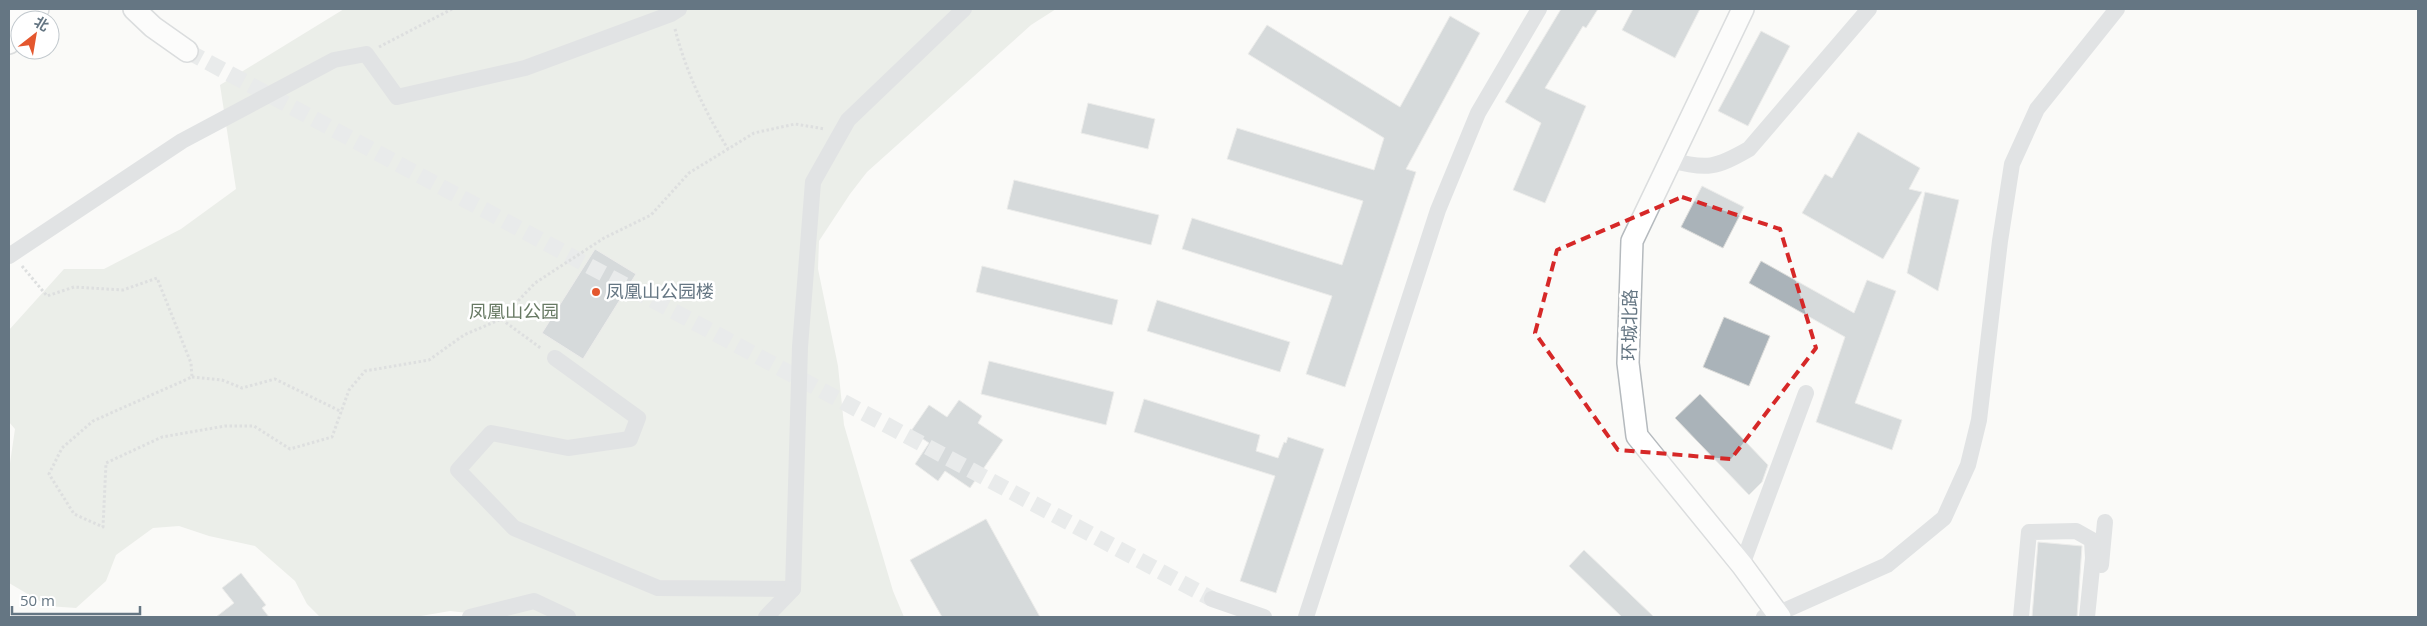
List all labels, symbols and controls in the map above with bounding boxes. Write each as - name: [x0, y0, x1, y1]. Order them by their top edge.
- north arrow: [10, 10, 60, 60]
- text: 北: [31, 12, 53, 35]
- place label: 凤凰山公园楼: [606, 279, 714, 303]
- marker: 凤凰山公园楼: [590, 286, 602, 298]
- street label: 环城北路: [1616, 289, 1642, 361]
- park label: 凤凰山公园: [469, 299, 559, 323]
- scale bar: [12, 584, 140, 616]
- text: 50 m: [20, 590, 55, 610]

